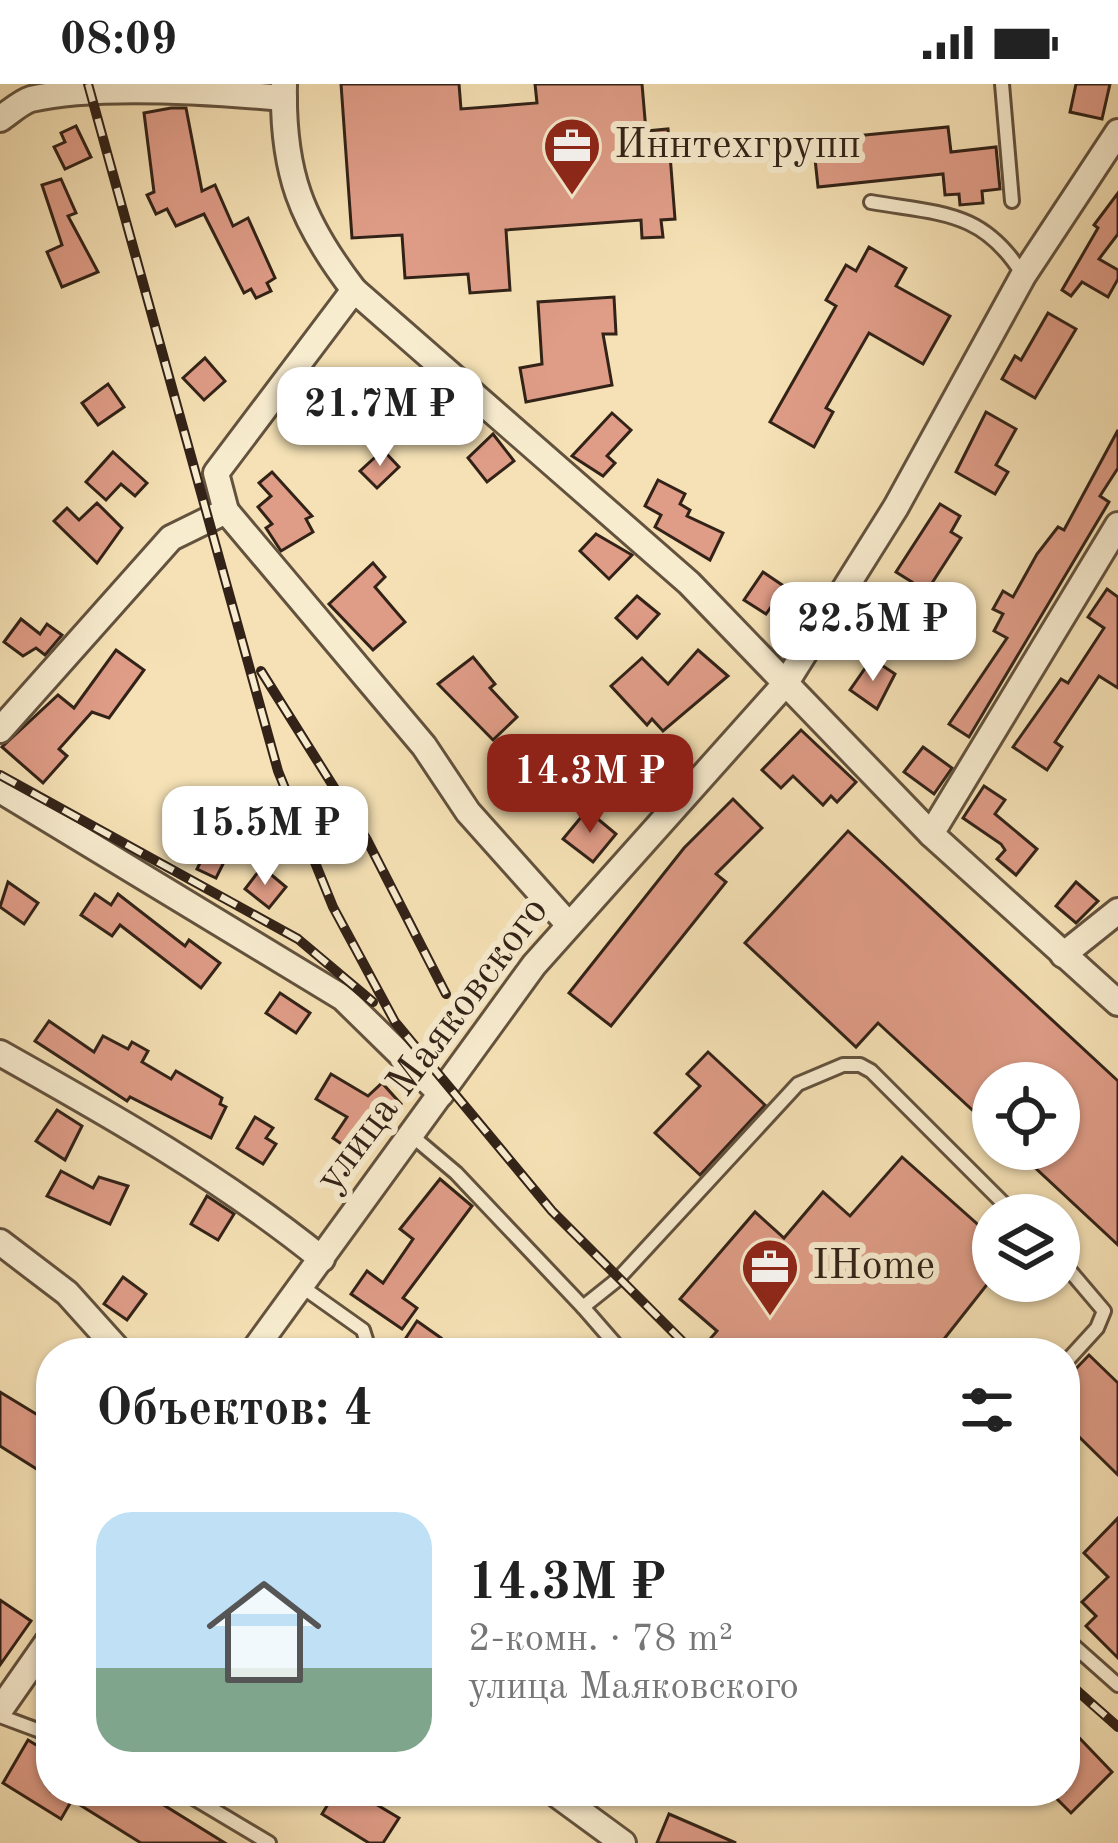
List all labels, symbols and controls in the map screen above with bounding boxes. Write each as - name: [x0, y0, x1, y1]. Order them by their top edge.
- text: 08:09: [60, 19, 177, 64]
- office icon: Иннтехгрупп: [541, 115, 603, 197]
- place label: Иннтехгрупп: [614, 125, 861, 167]
- pin: 21.7M ₽: [269, 367, 491, 469]
- text: 21.7M ₽: [304, 386, 456, 425]
- pin: 22.5M ₽: [762, 582, 984, 684]
- text: 22.5M ₽: [797, 601, 949, 640]
- pin: 14.3M ₽: [479, 734, 701, 836]
- text: 14.3M ₽: [514, 753, 666, 792]
- pin: 15.5M ₽: [154, 786, 376, 888]
- text: 15.5M ₽: [189, 805, 341, 844]
- street label: улица Маяковского: [309, 890, 557, 1200]
- map controls: [972, 1062, 1080, 1302]
- button: locate: [972, 1062, 1080, 1170]
- button: layers: [972, 1194, 1080, 1302]
- office icon: IHome: [739, 1236, 801, 1318]
- place label: IHome: [812, 1246, 935, 1288]
- icon: filters: [954, 1377, 1020, 1443]
- text: Объектов: 4: [96, 1385, 373, 1436]
- text: 14.3M ₽: [468, 1559, 667, 1610]
- icon: home: [192, 1560, 336, 1704]
- text: 2-комн. · 78 m²: [468, 1620, 733, 1659]
- text: улица Маяковского: [468, 1668, 799, 1707]

